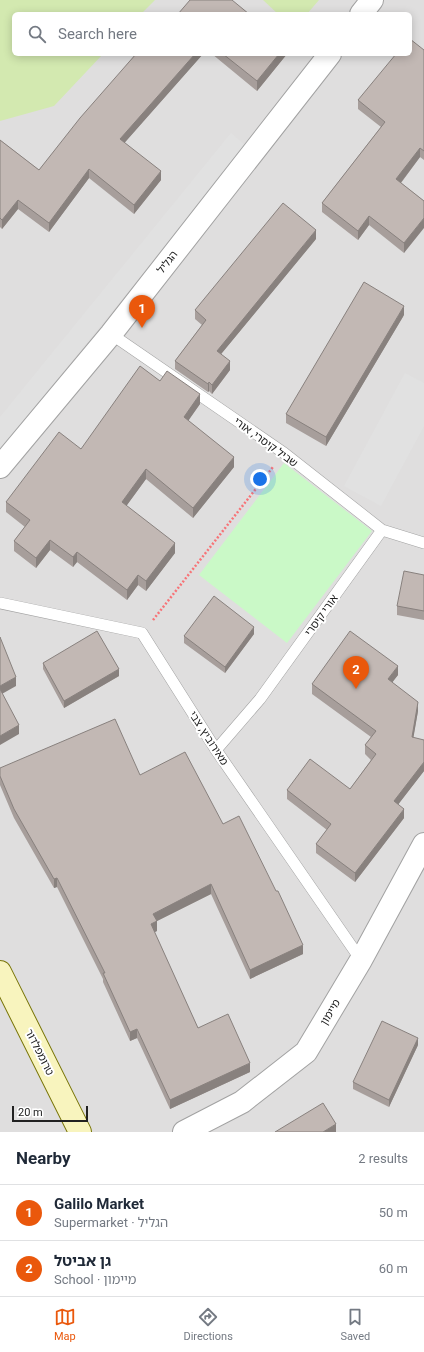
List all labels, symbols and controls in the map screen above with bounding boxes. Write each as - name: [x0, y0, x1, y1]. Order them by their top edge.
- search box: [12, 12, 412, 56]
- icon: search: [26, 23, 48, 45]
- text: Search here: [58, 25, 137, 43]
- street label: הגליל: [154, 248, 180, 276]
- pin: 1: [129, 295, 155, 328]
- street label: שביל קיסרי, אורי: [231, 415, 300, 470]
- your location: [250, 469, 270, 489]
- street label: אורי קיסרי: [302, 592, 341, 638]
- pin: 2: [343, 656, 369, 689]
- street label: מאירוביץ, צבי: [186, 709, 231, 768]
- street label: מיימון: [318, 997, 343, 1028]
- street label: טרומפלדור: [22, 1027, 57, 1077]
- scale bar: [12, 1104, 88, 1123]
- text: 20 m: [18, 1106, 43, 1119]
- text: Nearby: [16, 1148, 71, 1168]
- text: 2 results: [358, 1151, 408, 1166]
- text: Galilo Market: [54, 1195, 144, 1213]
- text: 1: [25, 1205, 33, 1220]
- text: 50 m: [379, 1205, 408, 1220]
- text: Supermarket · הגליל: [54, 1215, 168, 1230]
- text: גן אביטל: [54, 1252, 111, 1270]
- text: 2: [25, 1261, 33, 1276]
- text: 60 m: [379, 1261, 408, 1276]
- text: School · מיימון: [54, 1272, 136, 1287]
- tab: Map: [54, 1306, 76, 1343]
- tab: Directions: [183, 1306, 233, 1343]
- tab: Saved: [340, 1306, 370, 1343]

